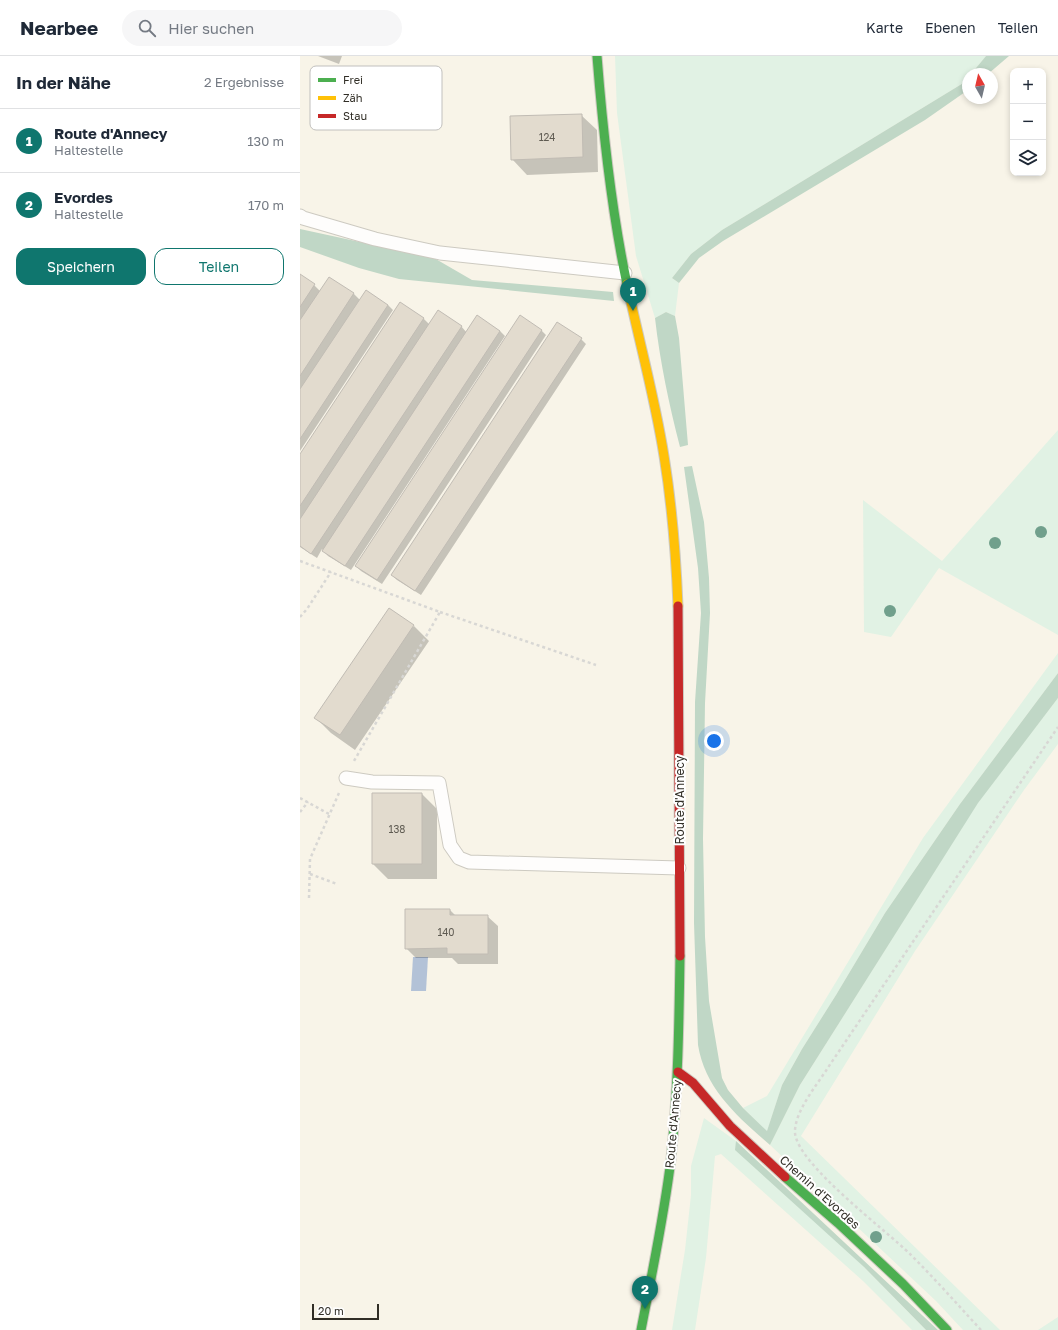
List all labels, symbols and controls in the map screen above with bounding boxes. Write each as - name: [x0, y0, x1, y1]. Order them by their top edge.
- search box: [122, 10, 402, 46]
- text: Nearbee: [20, 16, 98, 39]
- icon: search: [136, 17, 158, 39]
- text: Hier suchen: [168, 19, 254, 37]
- text: Karte: [866, 19, 903, 36]
- text: Ebenen: [925, 19, 976, 36]
- text: Teilen: [998, 19, 1038, 36]
- legend: [310, 66, 442, 130]
- north arrow: [962, 68, 998, 104]
- map controls: [1010, 68, 1046, 176]
- button: +: [1010, 68, 1046, 104]
- text: In der Nähe: [16, 72, 111, 93]
- text: Frei: [343, 73, 363, 86]
- text: 2 Ergebnisse: [204, 74, 284, 90]
- text: Zäh: [343, 91, 363, 104]
- button: −: [1010, 104, 1046, 140]
- text: Stau: [343, 109, 367, 122]
- text: Route d'Annecy: [54, 124, 168, 142]
- house number: 124: [539, 131, 555, 143]
- text: 1: [26, 133, 32, 149]
- text: 130 m: [247, 133, 284, 149]
- button: layers: [1010, 140, 1046, 176]
- text: Haltestelle: [54, 142, 123, 158]
- text: Evordes: [54, 188, 113, 206]
- text: 2: [25, 197, 33, 213]
- text: 170 m: [248, 197, 284, 213]
- text: Haltestelle: [54, 206, 123, 222]
- button: Speichern: [16, 248, 146, 285]
- button: Teilen: [154, 248, 284, 285]
- pin: 1: [620, 278, 646, 311]
- your location: [704, 731, 724, 751]
- street label: Route d'Annecy: [672, 755, 687, 845]
- house number: 138: [389, 823, 405, 835]
- house number: 140: [437, 926, 455, 938]
- street label: Route d'Annecy: [662, 1079, 684, 1169]
- street label: Chemin d'Evordes: [777, 1152, 863, 1232]
- pin: 2: [632, 1276, 658, 1309]
- scale bar: [312, 1302, 379, 1321]
- text: 20 m: [318, 1304, 344, 1317]

